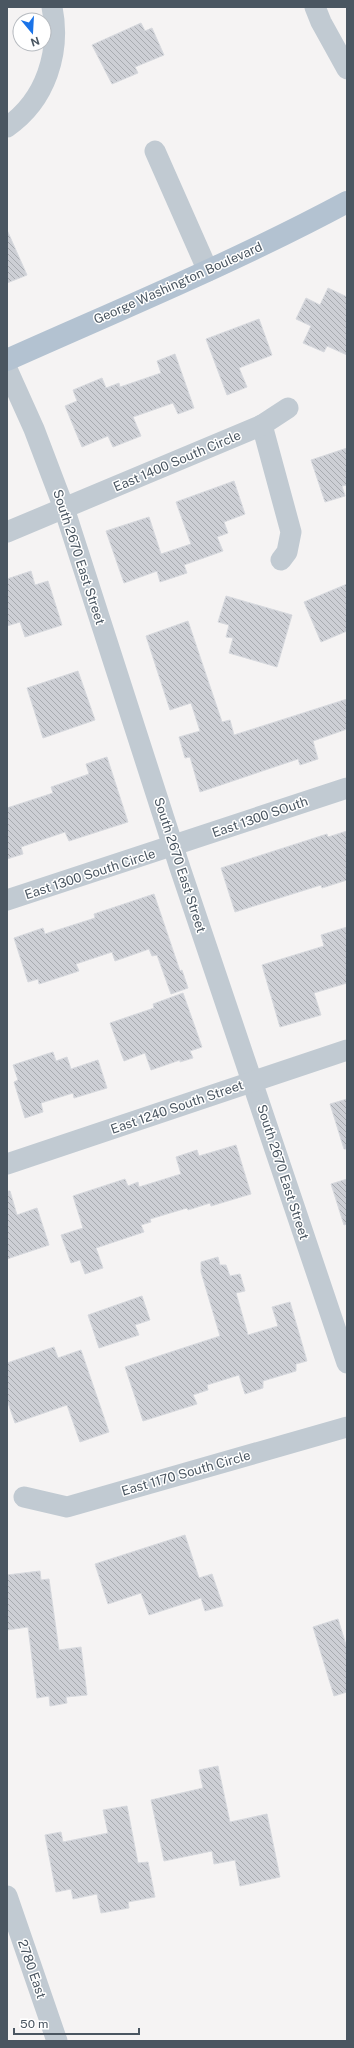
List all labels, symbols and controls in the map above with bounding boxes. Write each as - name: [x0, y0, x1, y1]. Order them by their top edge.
- north arrow: [12, 12, 52, 52]
- text: N: [29, 34, 41, 49]
- street label: George Washington Boulevard: [91, 239, 265, 327]
- street label: East 1400 South Circle: [111, 427, 243, 495]
- street label: South 2670 East Street: [50, 487, 108, 627]
- street label: East 1300 SOuth: [210, 794, 310, 840]
- street label: South 2670 East Street: [151, 795, 209, 935]
- street label: East 1300 South Circle: [23, 846, 157, 902]
- street label: East 1240 South Street: [109, 1077, 245, 1137]
- street label: South 2670 East Street: [254, 1102, 312, 1242]
- street label: East 1170 South Circle: [120, 1447, 252, 1499]
- street label: 2780 East: [15, 1938, 49, 2000]
- scale bar: [14, 2010, 139, 2036]
- text: 50 m: [20, 2017, 48, 2031]

